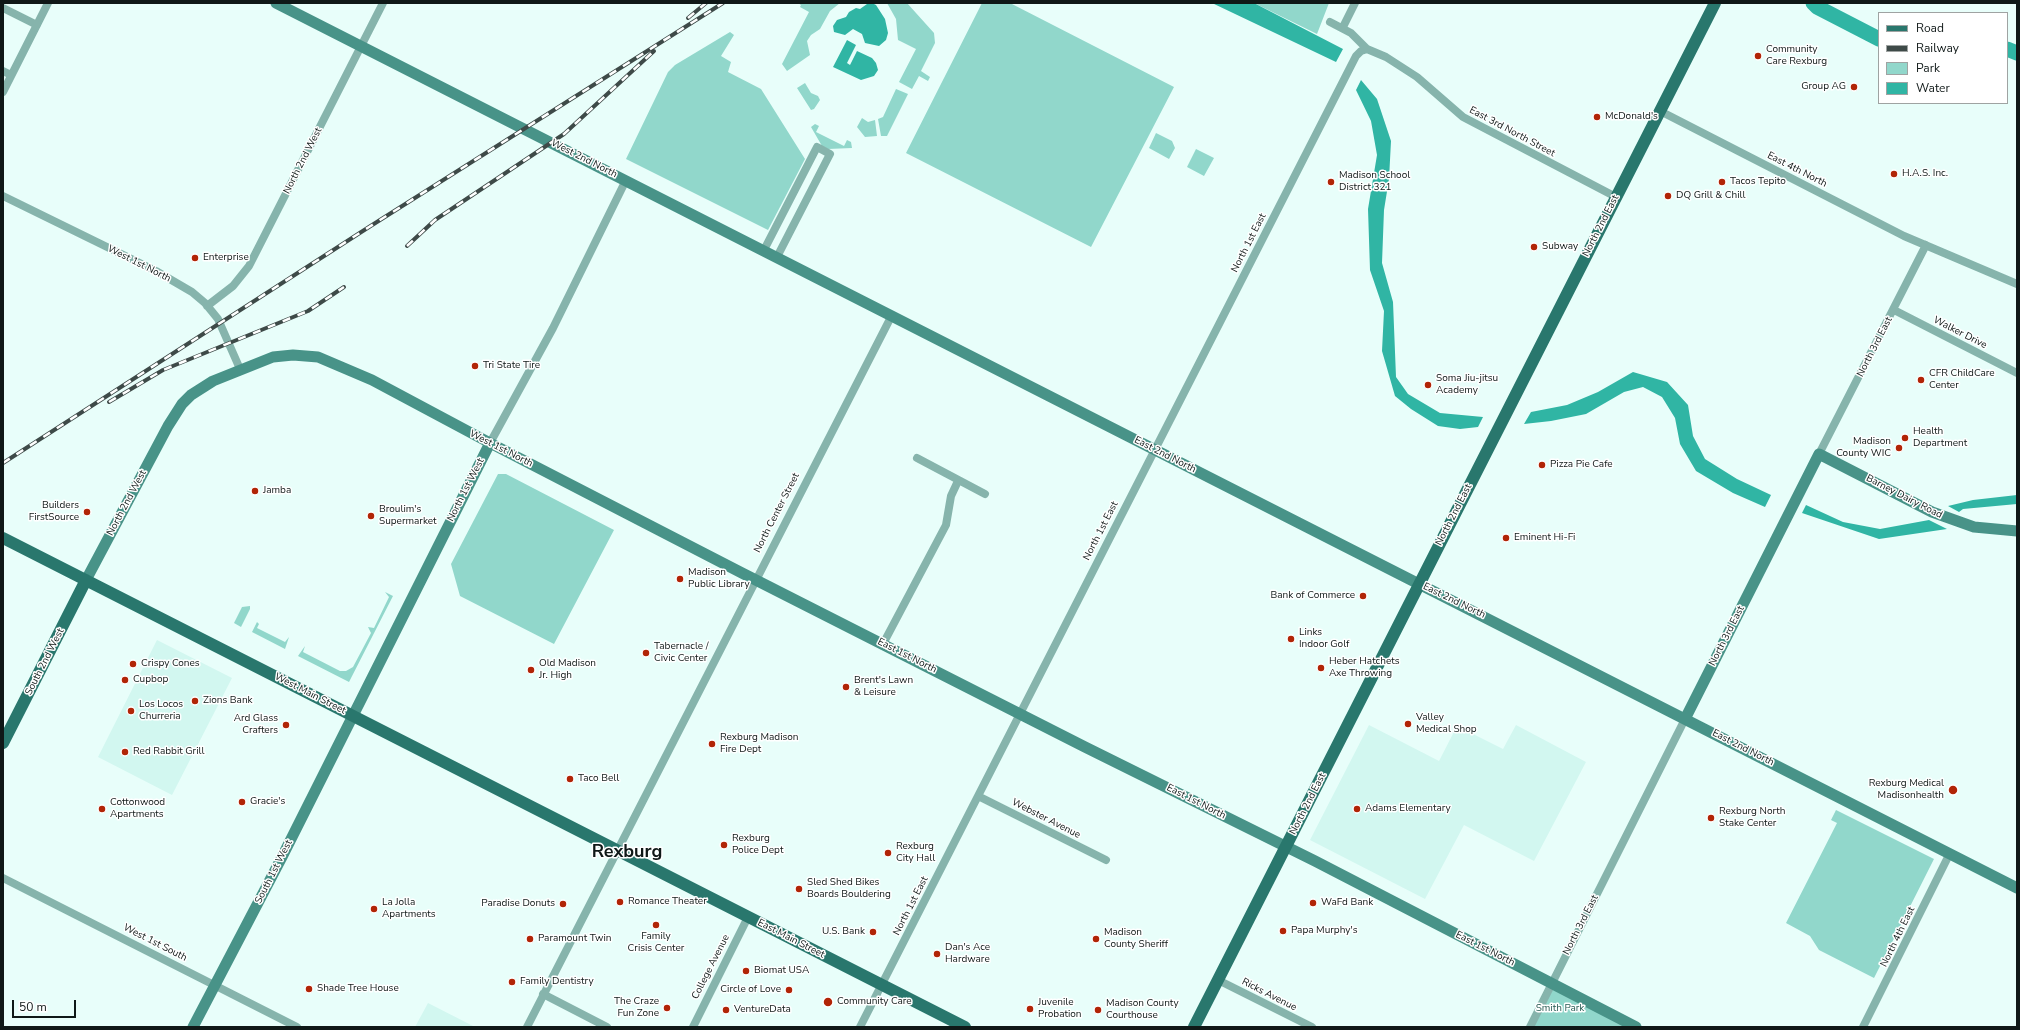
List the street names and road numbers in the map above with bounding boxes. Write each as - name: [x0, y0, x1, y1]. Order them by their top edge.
- street label: East 3rd North Street: [1467, 104, 1557, 160]
- street label: North 2nd West: [281, 126, 325, 196]
- street label: West 2nd North: [549, 137, 619, 181]
- street label: East 4th North: [1765, 150, 1829, 190]
- street label: North 2nd East: [1580, 193, 1622, 259]
- street label: North 1st East: [1229, 211, 1269, 275]
- street label: West 1st North: [105, 243, 173, 285]
- street label: Walker Drive: [1931, 314, 1989, 352]
- street label: North 3rd East: [1855, 315, 1895, 379]
- street label: West 1st North: [467, 428, 535, 470]
- street label: East 2nd North: [1132, 434, 1198, 476]
- street label: North 1st West: [445, 456, 487, 524]
- street label: North 2nd West: [105, 468, 149, 538]
- street label: North Center Street: [752, 471, 802, 555]
- street label: Barney Dairy Road: [1864, 473, 1944, 521]
- street label: North 2nd East: [1433, 482, 1475, 548]
- street label: North 1st East: [1081, 499, 1121, 563]
- street label: East 2nd North: [1421, 581, 1487, 621]
- street label: North 3rd East: [1707, 604, 1747, 668]
- street label: South 2nd West: [23, 627, 67, 697]
- street label: East 1st North: [875, 636, 939, 676]
- street label: West Main Street: [272, 671, 348, 717]
- street label: East 2nd North: [1710, 727, 1776, 769]
- street label: North 2nd East: [1287, 771, 1329, 837]
- street label: East 1st North: [1164, 782, 1228, 822]
- street label: Webster Avenue: [1010, 797, 1082, 841]
- street label: South 1st West: [253, 838, 295, 906]
- street label: North 1st East: [891, 874, 931, 938]
- street label: North 3rd East: [1561, 893, 1601, 957]
- street label: North 4th East: [1878, 905, 1918, 969]
- street label: East Main Street: [755, 917, 827, 961]
- street label: West 1st South: [121, 922, 189, 964]
- street label: East 1st North: [1453, 929, 1517, 969]
- street label: College Avenue: [690, 933, 732, 1001]
- street label: Ricks Avenue: [1240, 976, 1298, 1014]

